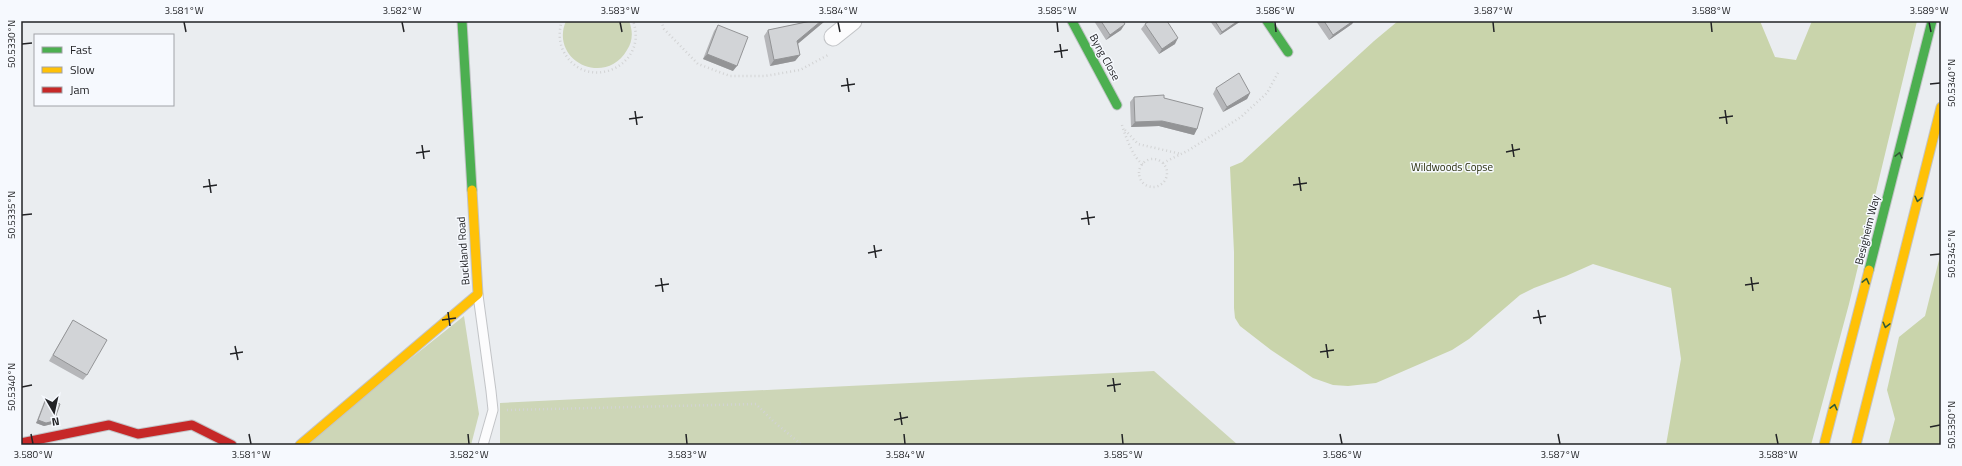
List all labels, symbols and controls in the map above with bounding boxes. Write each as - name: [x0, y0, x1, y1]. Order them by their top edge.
- text: 3.581°W: [164, 3, 204, 18]
- text: 3.582°W: [382, 3, 422, 18]
- text: 3.583°W: [600, 3, 640, 18]
- text: 3.584°W: [818, 3, 858, 18]
- text: 3.585°W: [1037, 3, 1077, 18]
- text: 3.586°W: [1255, 3, 1295, 18]
- text: 3.587°W: [1473, 3, 1513, 18]
- text: 3.588°W: [1691, 3, 1731, 18]
- text: 3.589°W: [1909, 3, 1949, 18]
- text: 50.5330°N: [4, 20, 19, 68]
- street label: Byng Close: [1086, 31, 1125, 84]
- legend: [34, 34, 174, 106]
- text: Fast: [70, 40, 93, 59]
- text: 50.5340°N: [1944, 59, 1959, 107]
- text: Slow: [70, 60, 95, 79]
- text: Jam: [70, 80, 90, 99]
- one-way arrow: [1894, 152, 1902, 159]
- park label: Wildwoods Copse: [1411, 159, 1493, 175]
- text: 50.5335°N: [4, 191, 19, 239]
- street label: Besigheim Way: [1851, 193, 1884, 267]
- one-way arrow: [1914, 195, 1923, 202]
- street label: Buckland Road: [453, 216, 473, 286]
- text: 50.5345°N: [1944, 230, 1959, 278]
- one-way arrow: [1862, 278, 1870, 285]
- one-way arrow: [1882, 321, 1891, 328]
- text: 50.5340°N: [4, 363, 19, 411]
- north arrow: [34, 392, 74, 432]
- text: 50.5350°N: [1944, 401, 1959, 449]
- one-way arrow: [1829, 404, 1838, 411]
- text: N: [51, 413, 61, 430]
- text: 3.580°W: [13, 447, 53, 462]
- text: 3.581°W: [231, 447, 271, 462]
- text: 3.582°W: [449, 447, 489, 462]
- text: 3.583°W: [667, 447, 707, 462]
- text: 3.584°W: [885, 447, 925, 462]
- text: 3.585°W: [1103, 447, 1143, 462]
- text: 3.586°W: [1322, 447, 1362, 462]
- text: 3.587°W: [1540, 447, 1580, 462]
- text: 3.588°W: [1758, 447, 1798, 462]

